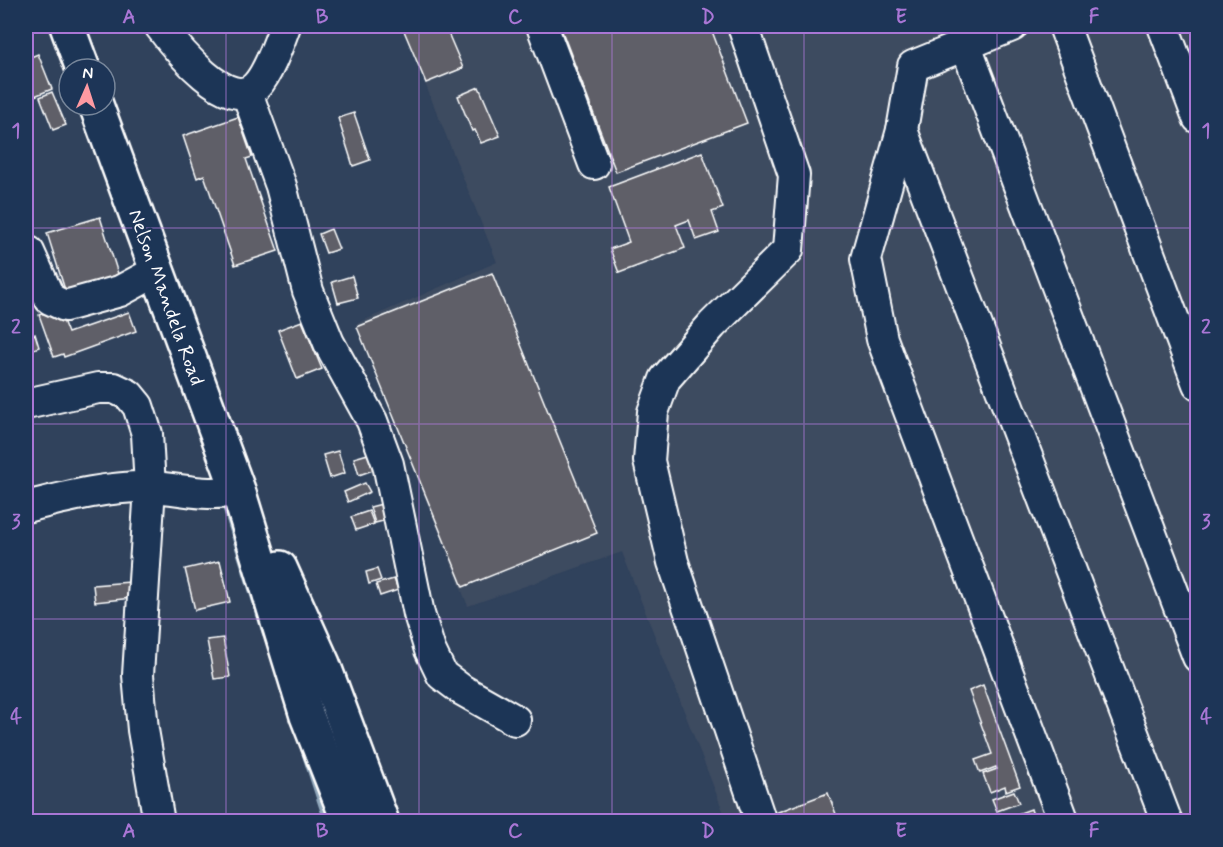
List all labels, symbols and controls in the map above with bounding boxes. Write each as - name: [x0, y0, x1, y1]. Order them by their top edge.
- text: A: [122, 4, 136, 31]
- text: B: [316, 4, 329, 31]
- text: C: [508, 4, 523, 31]
- text: D: [701, 4, 715, 31]
- text: E: [895, 4, 907, 31]
- text: F: [1089, 4, 1100, 31]
- north arrow: [57, 57, 117, 117]
- text: N: [82, 63, 94, 84]
- text: 1: [12, 118, 20, 145]
- text: 1: [1202, 118, 1210, 145]
- street label: Nelson Mandela Road: [121, 206, 210, 389]
- text: 2: [11, 314, 21, 341]
- text: 2: [1201, 314, 1211, 341]
- text: 3: [11, 509, 21, 536]
- text: 3: [1201, 509, 1211, 536]
- text: 4: [10, 704, 22, 731]
- text: 4: [1200, 704, 1212, 731]
- text: A: [122, 818, 136, 845]
- text: B: [316, 818, 329, 845]
- text: C: [508, 818, 523, 845]
- text: D: [701, 818, 715, 845]
- text: E: [895, 818, 907, 845]
- text: F: [1089, 818, 1100, 845]

